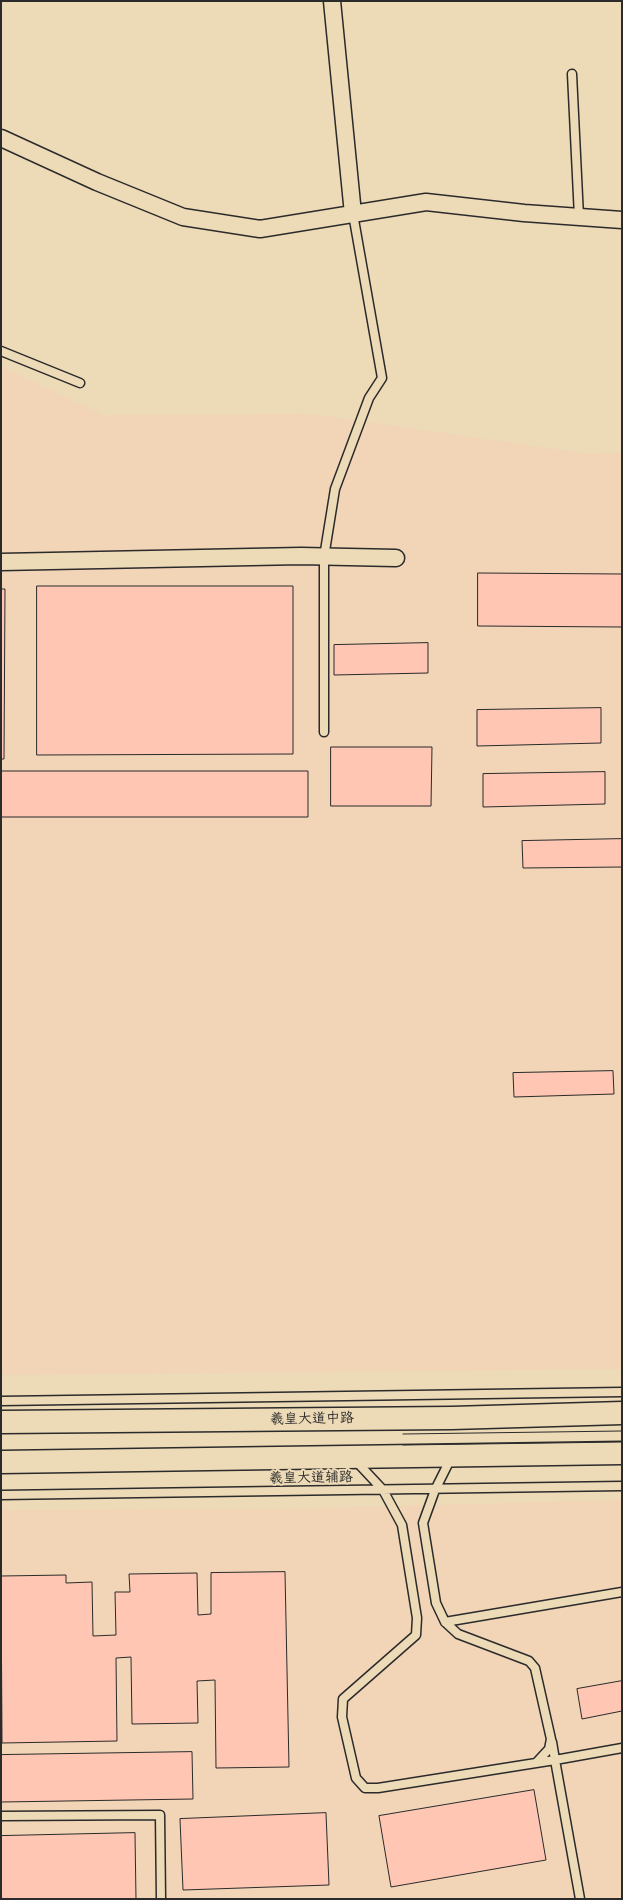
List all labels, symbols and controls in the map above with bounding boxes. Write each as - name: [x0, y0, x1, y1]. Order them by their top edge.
- street label: 羲皇大道中路: [270, 1410, 354, 1428]
- street label: 羲皇大道辅路: [269, 1469, 353, 1487]

